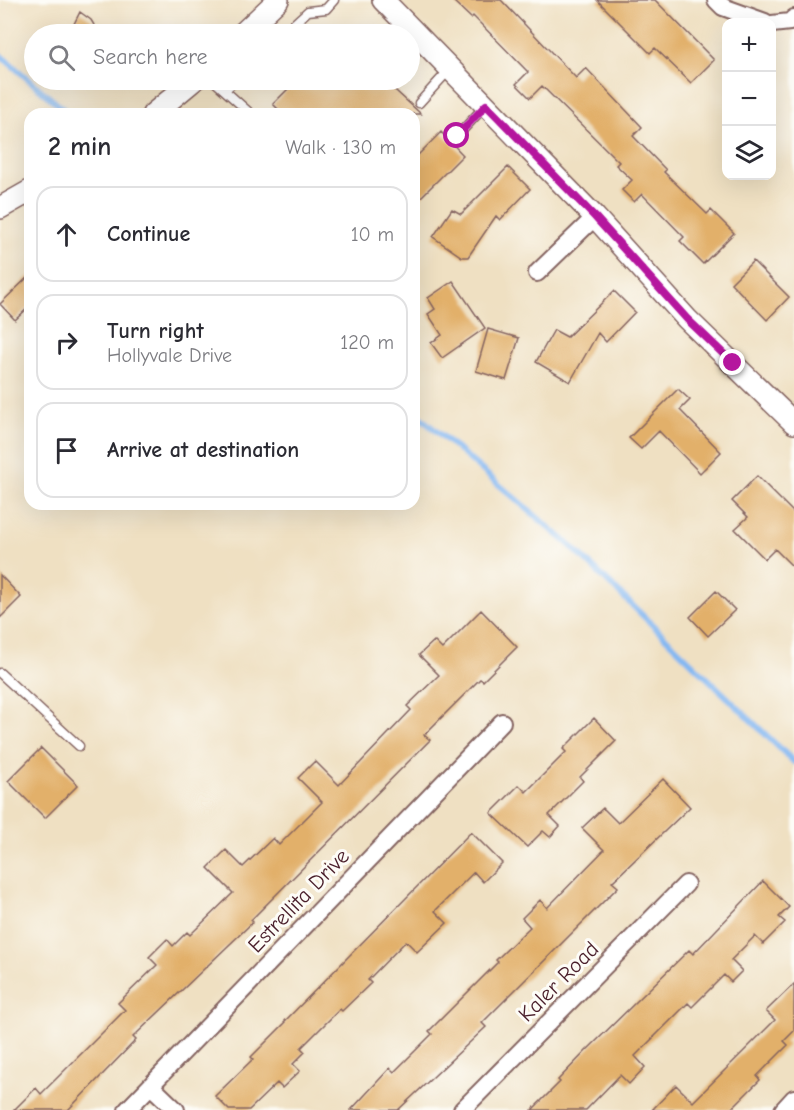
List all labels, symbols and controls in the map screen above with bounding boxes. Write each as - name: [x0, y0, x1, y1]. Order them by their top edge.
- map controls: [722, 18, 776, 180]
- button: +: [722, 18, 776, 72]
- search box: [24, 24, 420, 90]
- icon: search: [45, 41, 78, 74]
- text: Search here: [93, 44, 208, 70]
- button: −: [722, 72, 776, 126]
- route start: [443, 122, 469, 148]
- button: layers: [722, 126, 776, 180]
- text: 2 min: [48, 132, 111, 162]
- text: Walk · 130 m: [285, 136, 396, 159]
- icon: ahead: [50, 218, 83, 251]
- text: Continue: [107, 221, 190, 247]
- text: 10 m: [351, 223, 394, 246]
- text: Turn right: [107, 318, 204, 344]
- icon: right: [50, 326, 83, 359]
- text: 120 m: [340, 331, 394, 354]
- text: Hollyvale Drive: [107, 344, 232, 367]
- route end: [719, 349, 745, 375]
- icon: arrive: [50, 434, 83, 467]
- text: Arrive at destination: [107, 437, 299, 463]
- street label: Estrellita Drive: [243, 843, 355, 958]
- street label: Kaler Road: [513, 936, 604, 1027]

